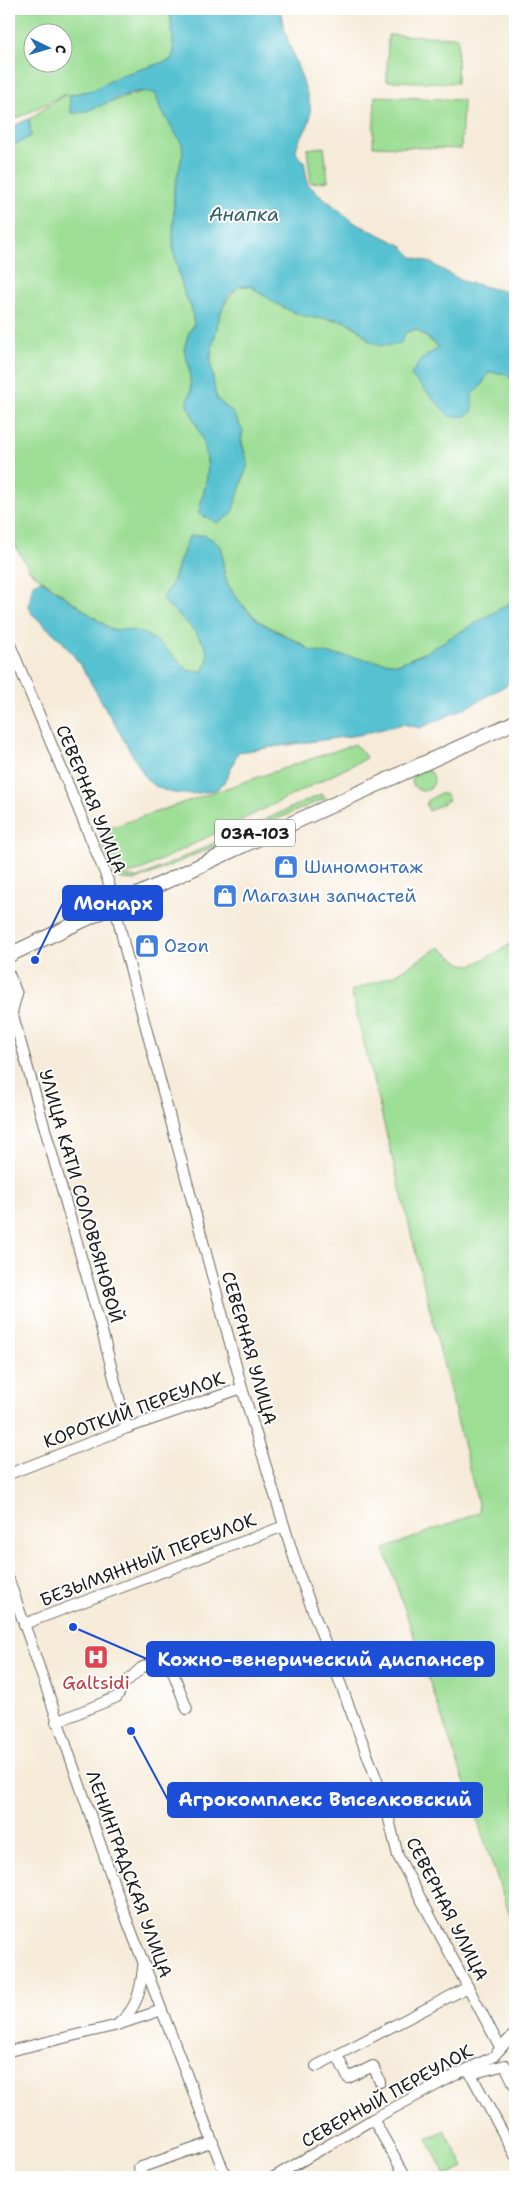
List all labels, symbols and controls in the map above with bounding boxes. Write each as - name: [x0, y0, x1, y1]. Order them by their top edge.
- north arrow: [22, 22, 72, 72]
- text: С: [52, 44, 70, 54]
- water label: Анапка: [209, 202, 279, 227]
- street label: СЕВЕРНАЯ УЛИЦА: [50, 721, 132, 877]
- road number: 03А-103: [215, 820, 295, 846]
- shop icon: Шиномонтаж: [273, 854, 299, 880]
- place label: Шиномонтаж: [304, 855, 423, 879]
- shop icon: Магазин запчастей: [212, 883, 238, 909]
- place label: Магазин запчастей: [242, 884, 416, 908]
- callout: Монарх: [63, 886, 162, 920]
- text: Монарх: [73, 891, 153, 916]
- shop icon: Ozon: [134, 933, 160, 959]
- place label: Ozon: [164, 934, 209, 958]
- street label: УЛИЦА КАТИ СОЛОВЬЯНОВОЙ: [33, 1066, 129, 1326]
- street label: СЕВЕРНАЯ УЛИЦА: [216, 1269, 282, 1427]
- street label: КОРОТКИЙ ПЕРЕУЛОК: [40, 1366, 228, 1454]
- street label: БЕЗЫМЯННЫЙ ПЕРЕУЛОК: [36, 1508, 260, 1612]
- callout: Кожно-венерический диспансер: [147, 1642, 494, 1676]
- hospital icon: Galtsidi: [83, 1644, 109, 1670]
- text: Кожно-венерический диспансер: [158, 1647, 484, 1672]
- place label: Galtsidi: [62, 1671, 130, 1695]
- street label: ЛЕНИНГРАДСКАЯ УЛИЦА: [80, 1767, 178, 1981]
- callout: Агрокомплекс Выселковский: [168, 1783, 482, 1817]
- text: Агрокомплекс Выселковский: [178, 1787, 472, 1812]
- street label: СЕВЕРНАЯ УЛИЦА: [400, 1833, 494, 1985]
- street label: СЕВЕРНЫЙ ПЕРЕУЛОК: [297, 2039, 477, 2153]

